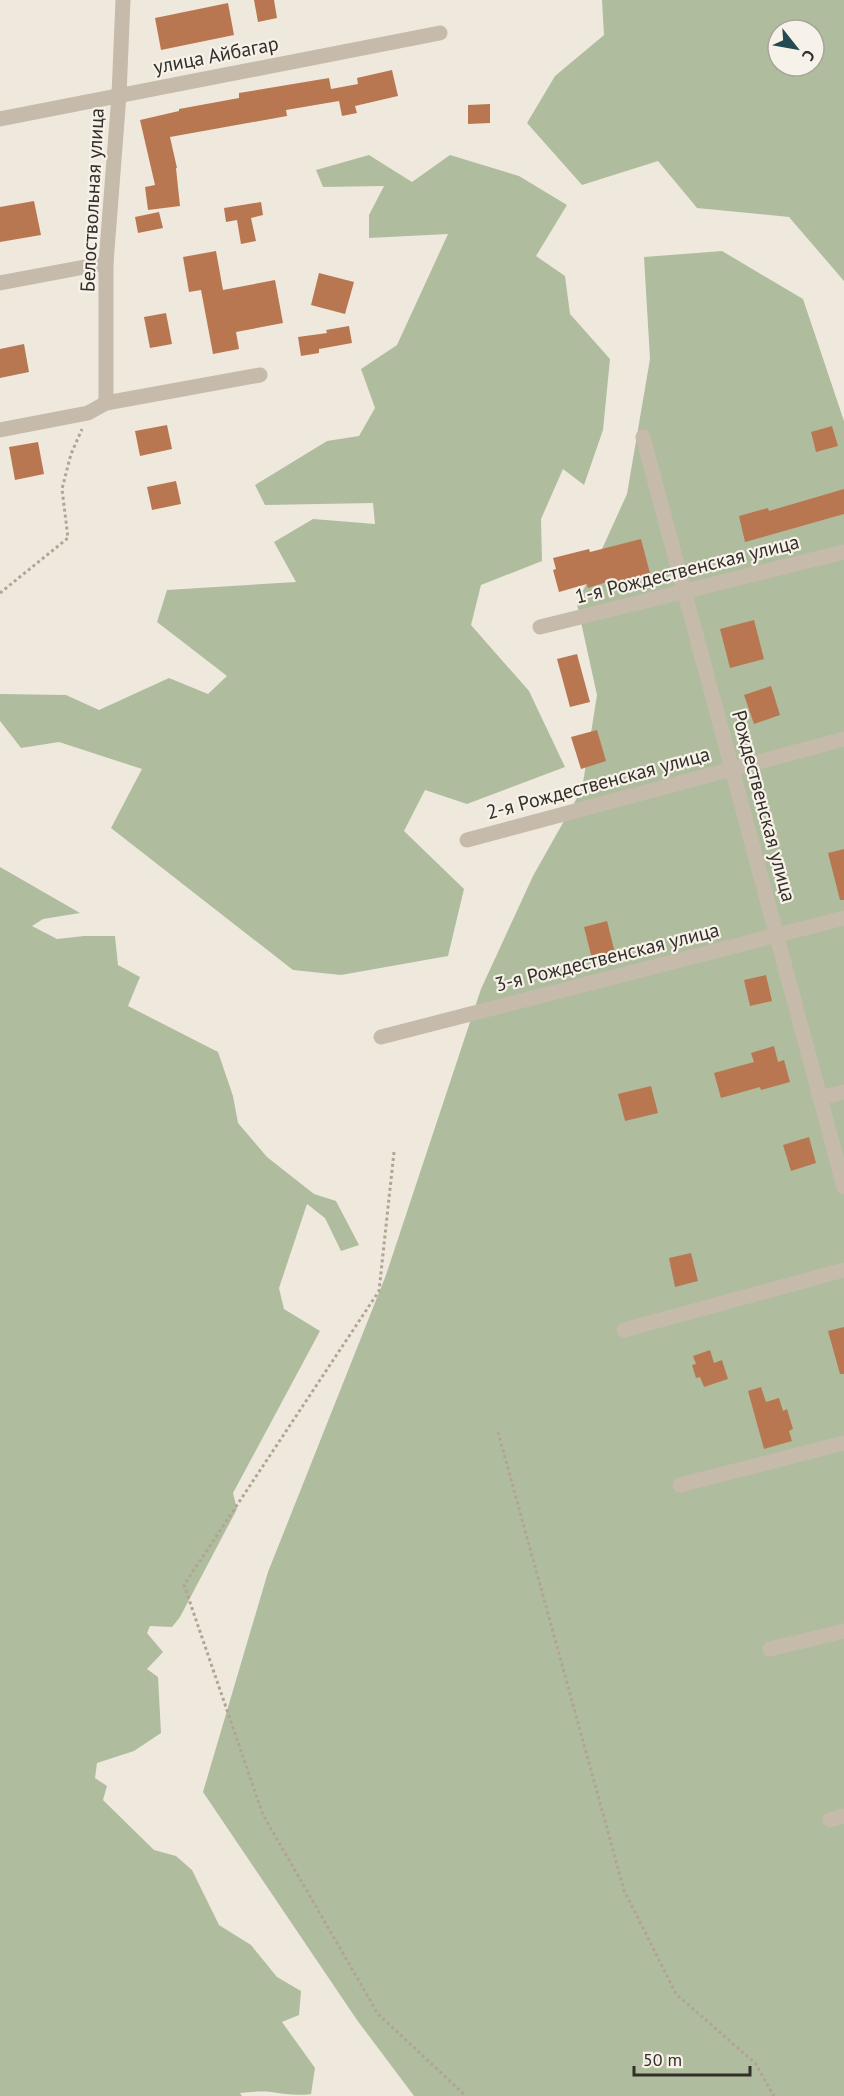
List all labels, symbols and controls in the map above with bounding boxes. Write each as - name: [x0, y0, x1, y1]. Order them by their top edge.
- north arrow: [766, 18, 826, 78]
- street label: улица Айбагар: [151, 30, 281, 80]
- text: С: [798, 47, 820, 65]
- street label: Белоствольная улица: [74, 107, 110, 293]
- street label: 1-я Рождественская улица: [572, 529, 802, 609]
- street label: Рождественская улица: [726, 707, 802, 905]
- street label: 2-я Рождественская улица: [483, 741, 713, 825]
- street label: 3-я Рождественская улица: [492, 917, 722, 997]
- scale bar: [634, 2039, 750, 2077]
- text: 50 m: [643, 2048, 682, 2071]

